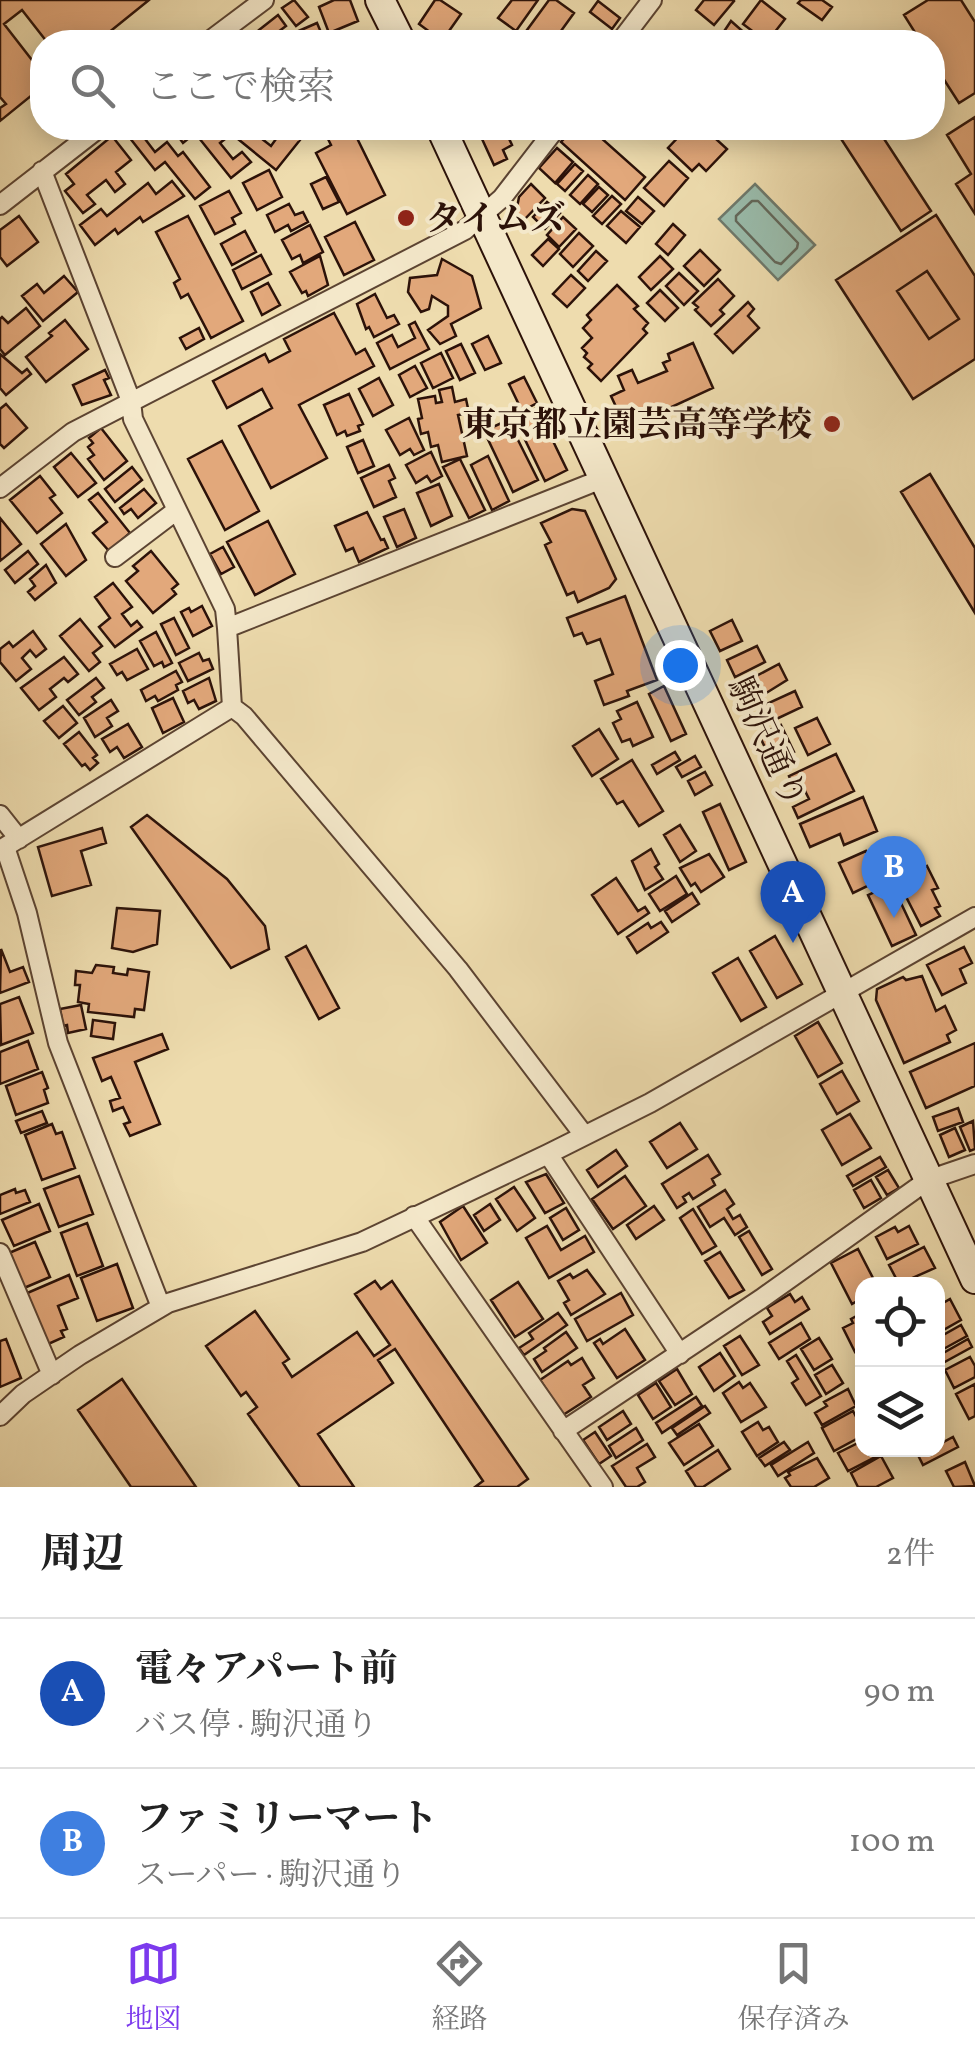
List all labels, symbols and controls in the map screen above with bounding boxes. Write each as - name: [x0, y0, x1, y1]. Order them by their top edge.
- search box: [30, 30, 945, 140]
- icon: search: [65, 58, 120, 113]
- text: ここで検索: [145, 63, 335, 116]
- place label: タイムズ: [426, 197, 565, 245]
- marker: タイムズ: [395, 207, 417, 229]
- place label: 東京都立園芸高等学校: [462, 403, 812, 451]
- marker: 東京都立園芸高等学校: [821, 413, 843, 435]
- your location: [655, 640, 706, 691]
- street label: 駒沢通り: [714, 670, 817, 817]
- pin: B: [862, 836, 926, 918]
- pin: A: [760, 860, 826, 943]
- map controls: [855, 1277, 945, 1457]
- button: locate: [855, 1277, 945, 1367]
- button: layers: [855, 1367, 945, 1457]
- text: 周辺: [40, 1527, 124, 1586]
- text: 2件: [886, 1534, 935, 1578]
- text: 電々アパート前: [135, 1645, 398, 1698]
- text: A: [61, 1671, 84, 1715]
- text: 90 m: [864, 1671, 935, 1715]
- text: バス停 · 駒沢通り: [135, 1705, 378, 1749]
- text: ファミリーマート: [135, 1795, 438, 1848]
- text: B: [62, 1821, 83, 1865]
- text: 100 m: [849, 1821, 935, 1865]
- text: スーパー · 駒沢通り: [135, 1855, 407, 1899]
- tab: 地図: [125, 1936, 181, 2040]
- tab: 経路: [431, 1936, 488, 2040]
- tab: 保存済み: [738, 1936, 850, 2040]

